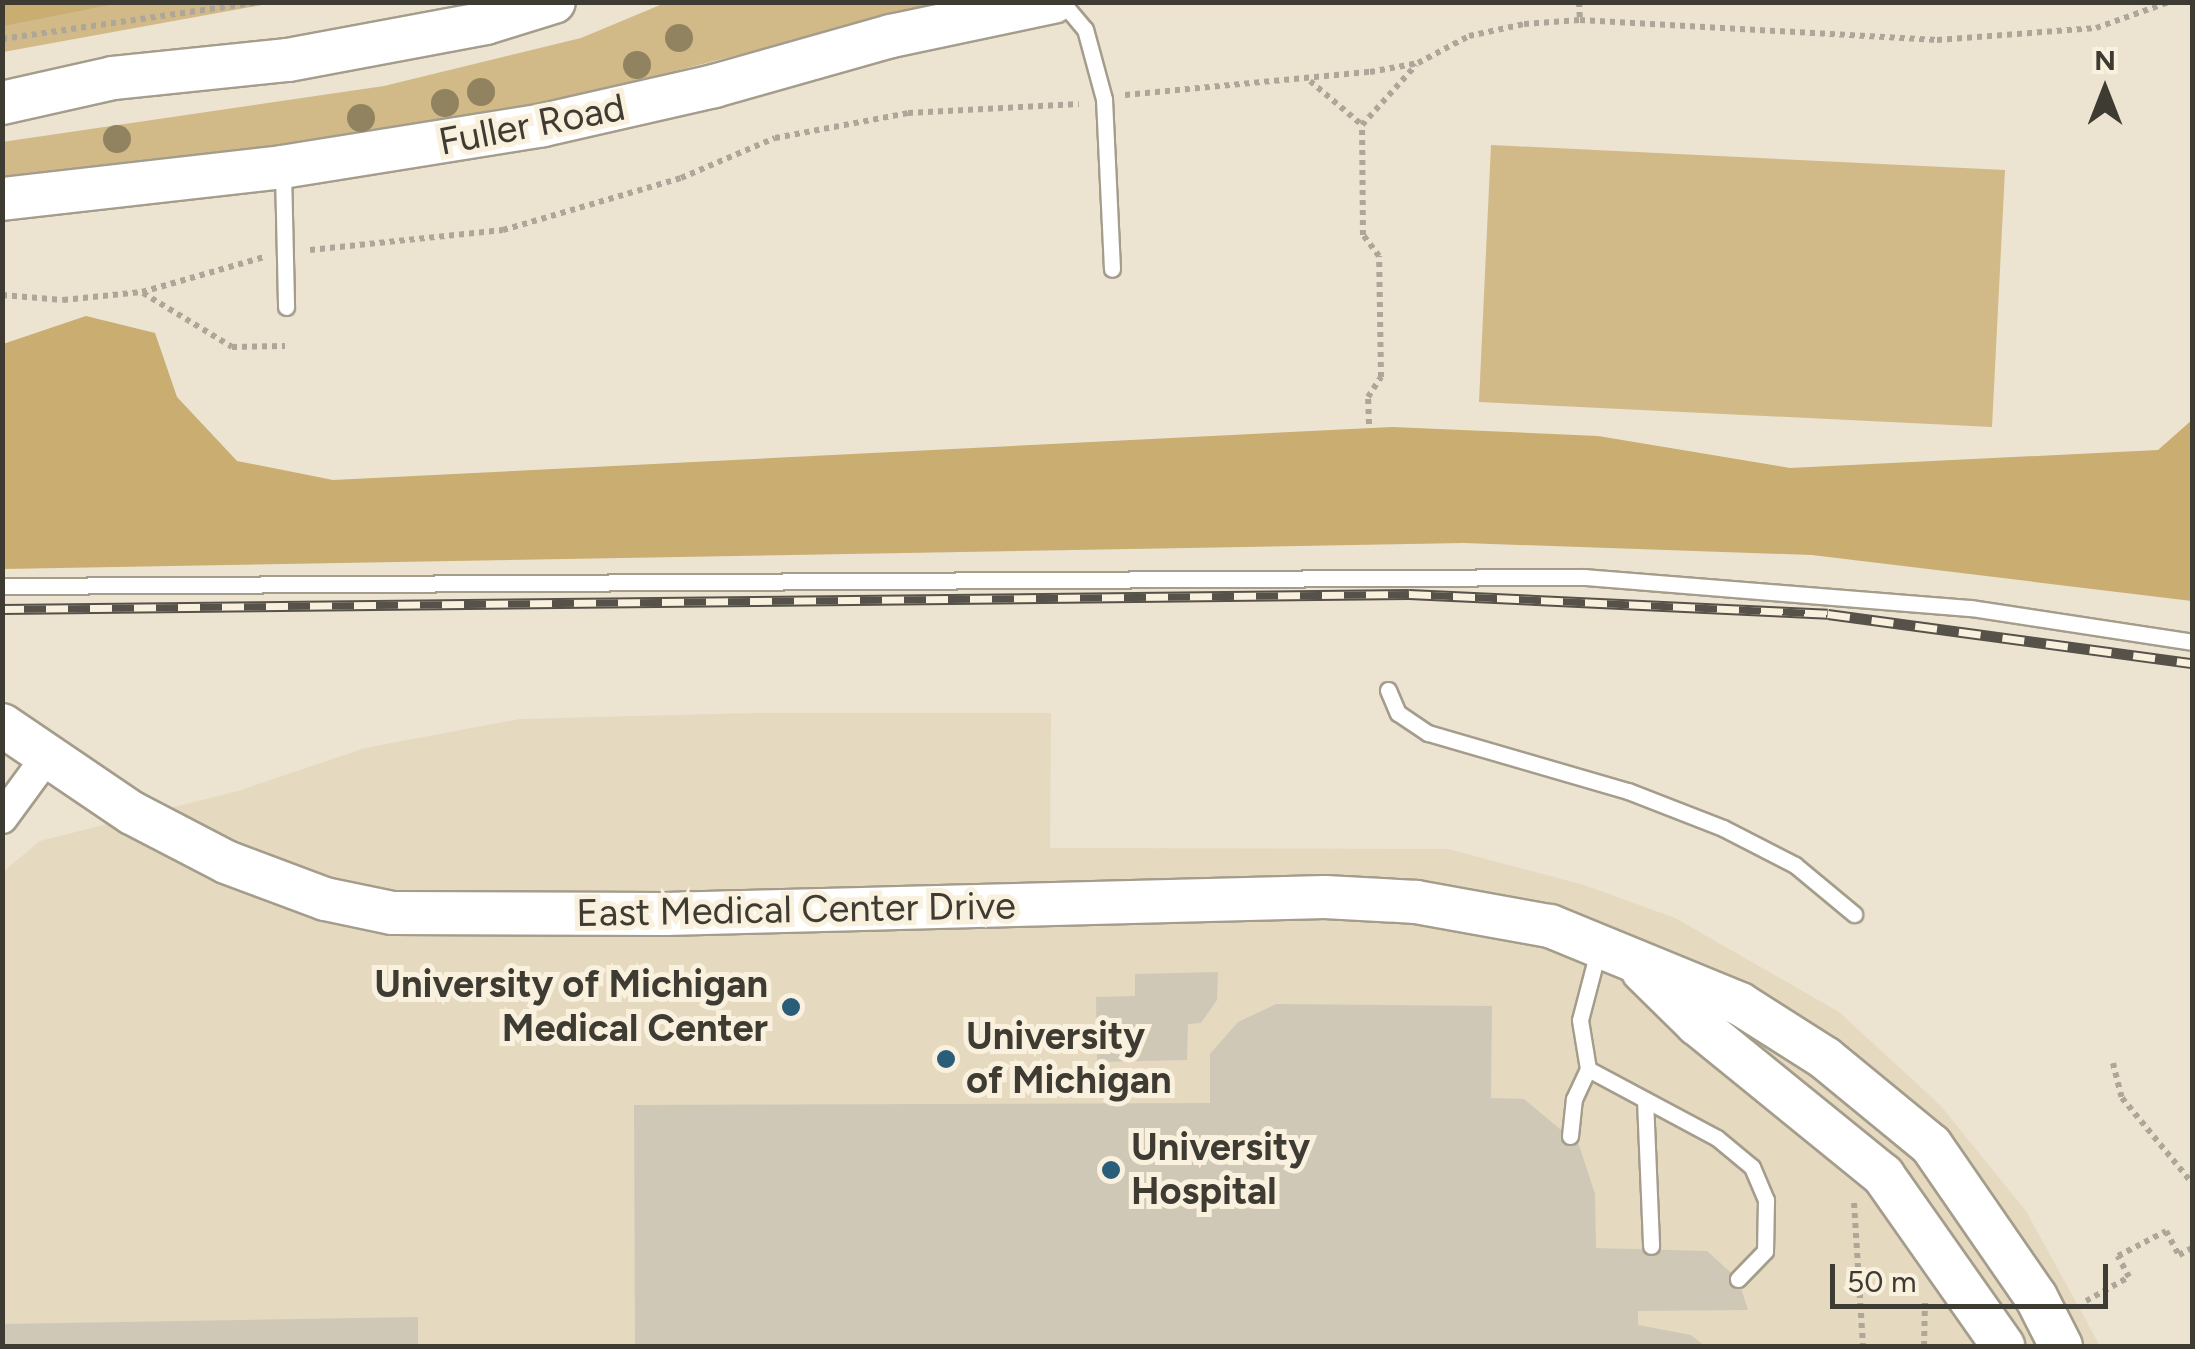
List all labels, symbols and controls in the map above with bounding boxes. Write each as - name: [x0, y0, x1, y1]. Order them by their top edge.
- north arrow: [2055, 40, 2155, 140]
- text: N: [2094, 43, 2116, 77]
- street label: Fuller Road: [435, 85, 629, 165]
- street label: East Medical Center Drive: [576, 883, 1016, 937]
- place label: University of Michigan Medical Center: [374, 962, 768, 1052]
- marker: University of Michigan Medical Center: [778, 994, 804, 1020]
- place label: University of Michigan: [966, 1014, 1172, 1104]
- marker: University of Michigan: [935, 1048, 957, 1070]
- place label: University Hospital: [1131, 1125, 1310, 1214]
- marker: University Hospital: [1100, 1159, 1122, 1181]
- scale bar: [1835, 1244, 2112, 1306]
- text: 50 m: [1847, 1263, 1916, 1300]

